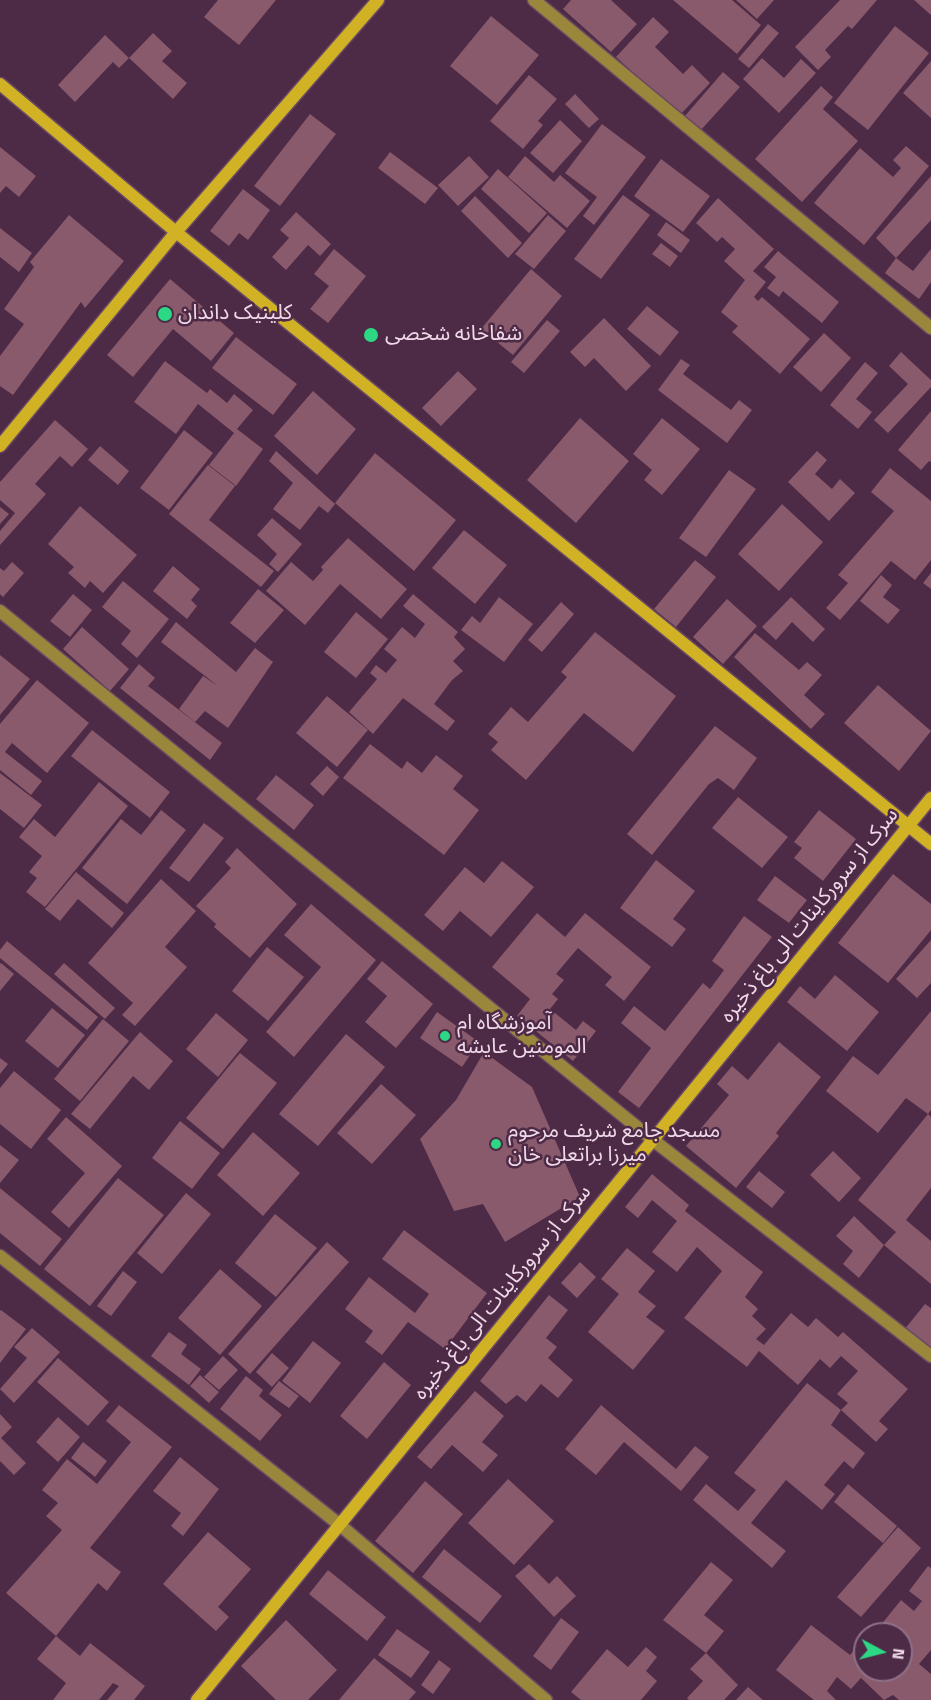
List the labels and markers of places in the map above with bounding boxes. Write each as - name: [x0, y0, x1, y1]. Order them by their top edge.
- place label: کلینیک داندان: [178, 301, 292, 327]
- marker: کلینیک داندان: [156, 305, 174, 323]
- place label: شفاخانه شخصی: [385, 322, 522, 348]
- marker: شفاخانه شخصی: [362, 326, 380, 344]
- place label: آموزشگاه ام المومنین عایشه: [457, 1011, 587, 1061]
- marker: آموزشگاه ام المومنین عایشه: [438, 1029, 452, 1043]
- place label: مسجد جامع شریف مرحوم میرزا براتعلی خان: [508, 1119, 720, 1169]
- marker: مسجد جامع شریف مرحوم میرزا براتعلی خان: [489, 1137, 503, 1151]

